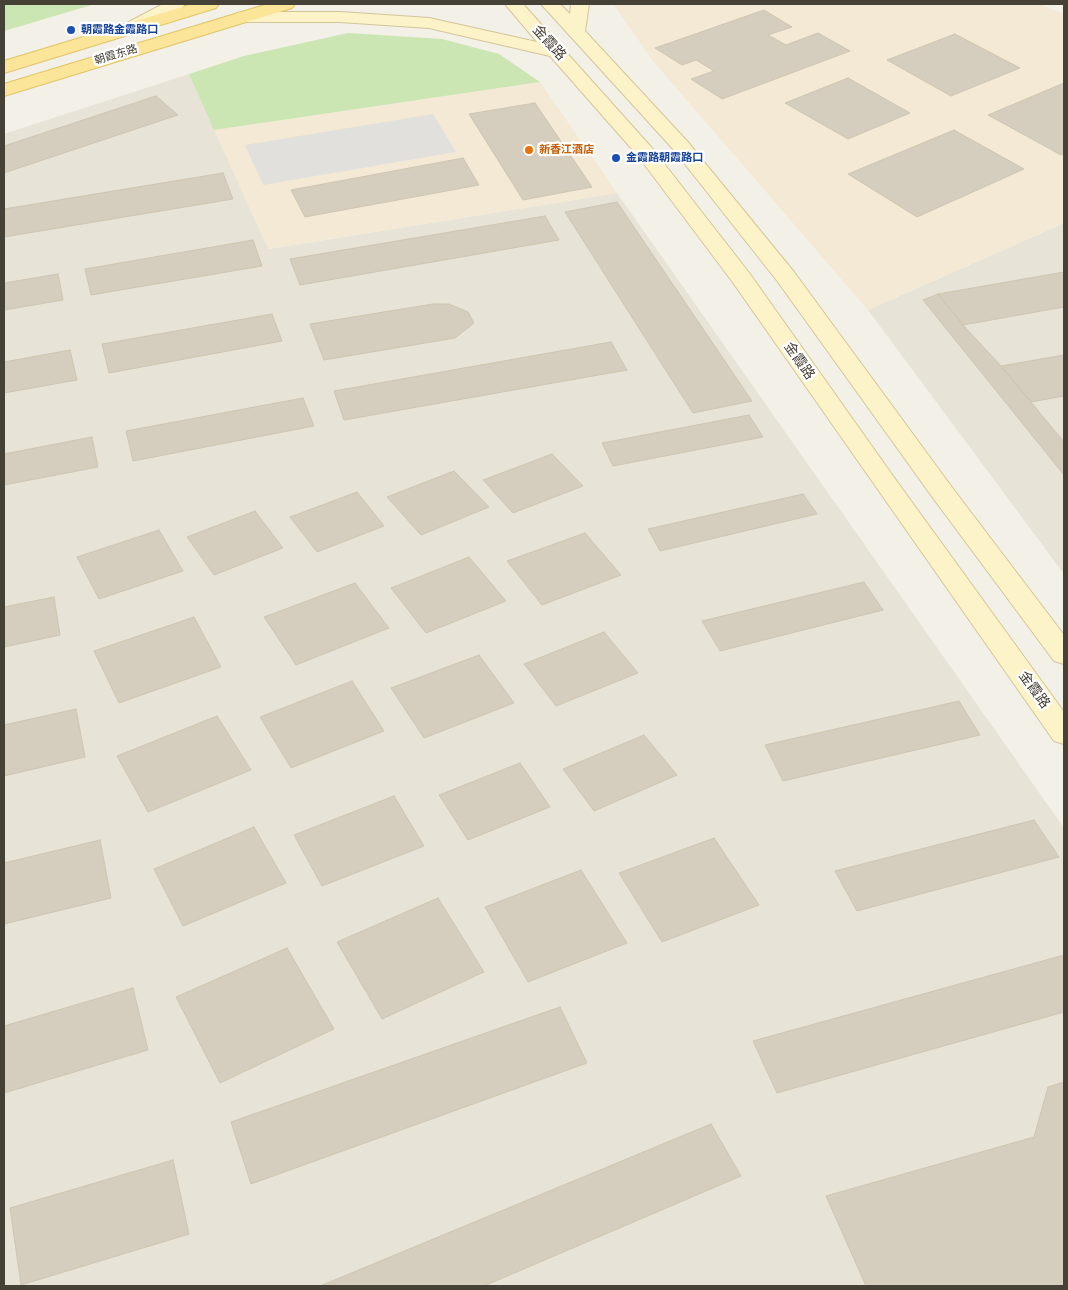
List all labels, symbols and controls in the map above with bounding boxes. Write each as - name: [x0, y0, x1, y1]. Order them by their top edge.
- street label: 金霞路: [529, 22, 569, 64]
- place label: 朝霞路金霞路口: [81, 23, 158, 37]
- marker: 朝霞路金霞路口: [65, 24, 77, 36]
- street label: 朝霞东路: [93, 42, 139, 68]
- place label: 新香江酒店: [539, 143, 594, 157]
- marker: 新香江酒店: [523, 144, 535, 156]
- place label: 金霞路朝霞路口: [626, 151, 703, 165]
- marker: 金霞路朝霞路口: [610, 152, 622, 164]
- street label: 金霞路: [780, 339, 818, 383]
- street label: 金霞路: [1015, 668, 1053, 712]

